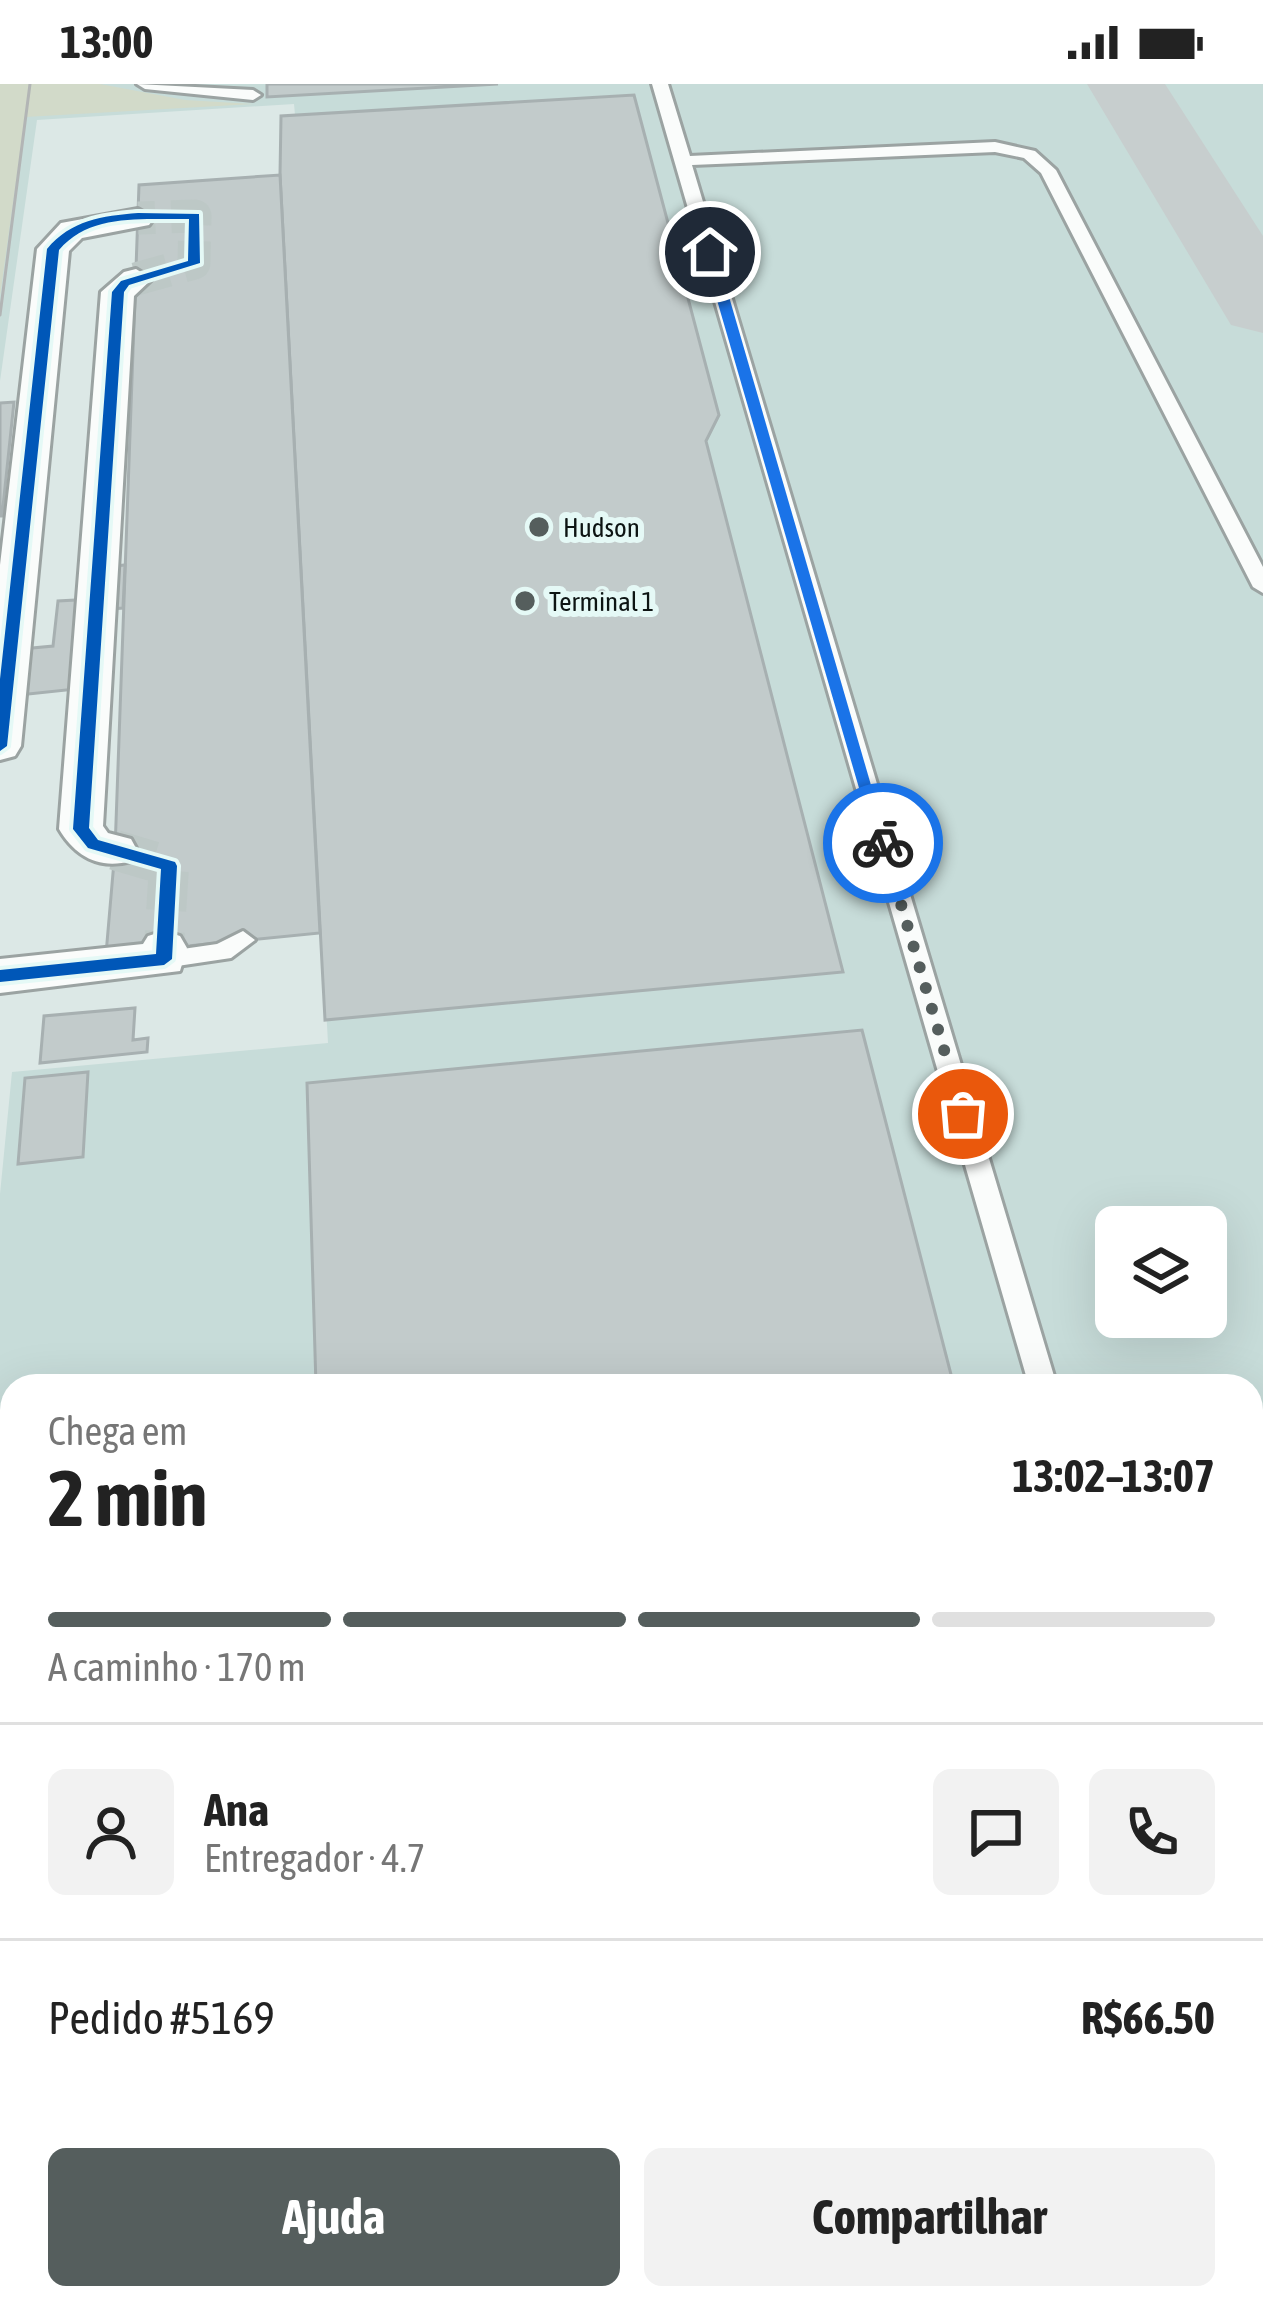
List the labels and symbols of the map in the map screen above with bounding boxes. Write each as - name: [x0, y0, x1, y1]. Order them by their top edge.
- pin: [659, 201, 761, 303]
- place label: Hudson: [563, 512, 640, 543]
- marker: Hudson: [526, 514, 552, 540]
- place label: Terminal 1: [549, 586, 654, 617]
- marker: Terminal 1: [512, 588, 538, 614]
- courier: [823, 783, 943, 903]
- pin: [912, 1063, 1014, 1165]

